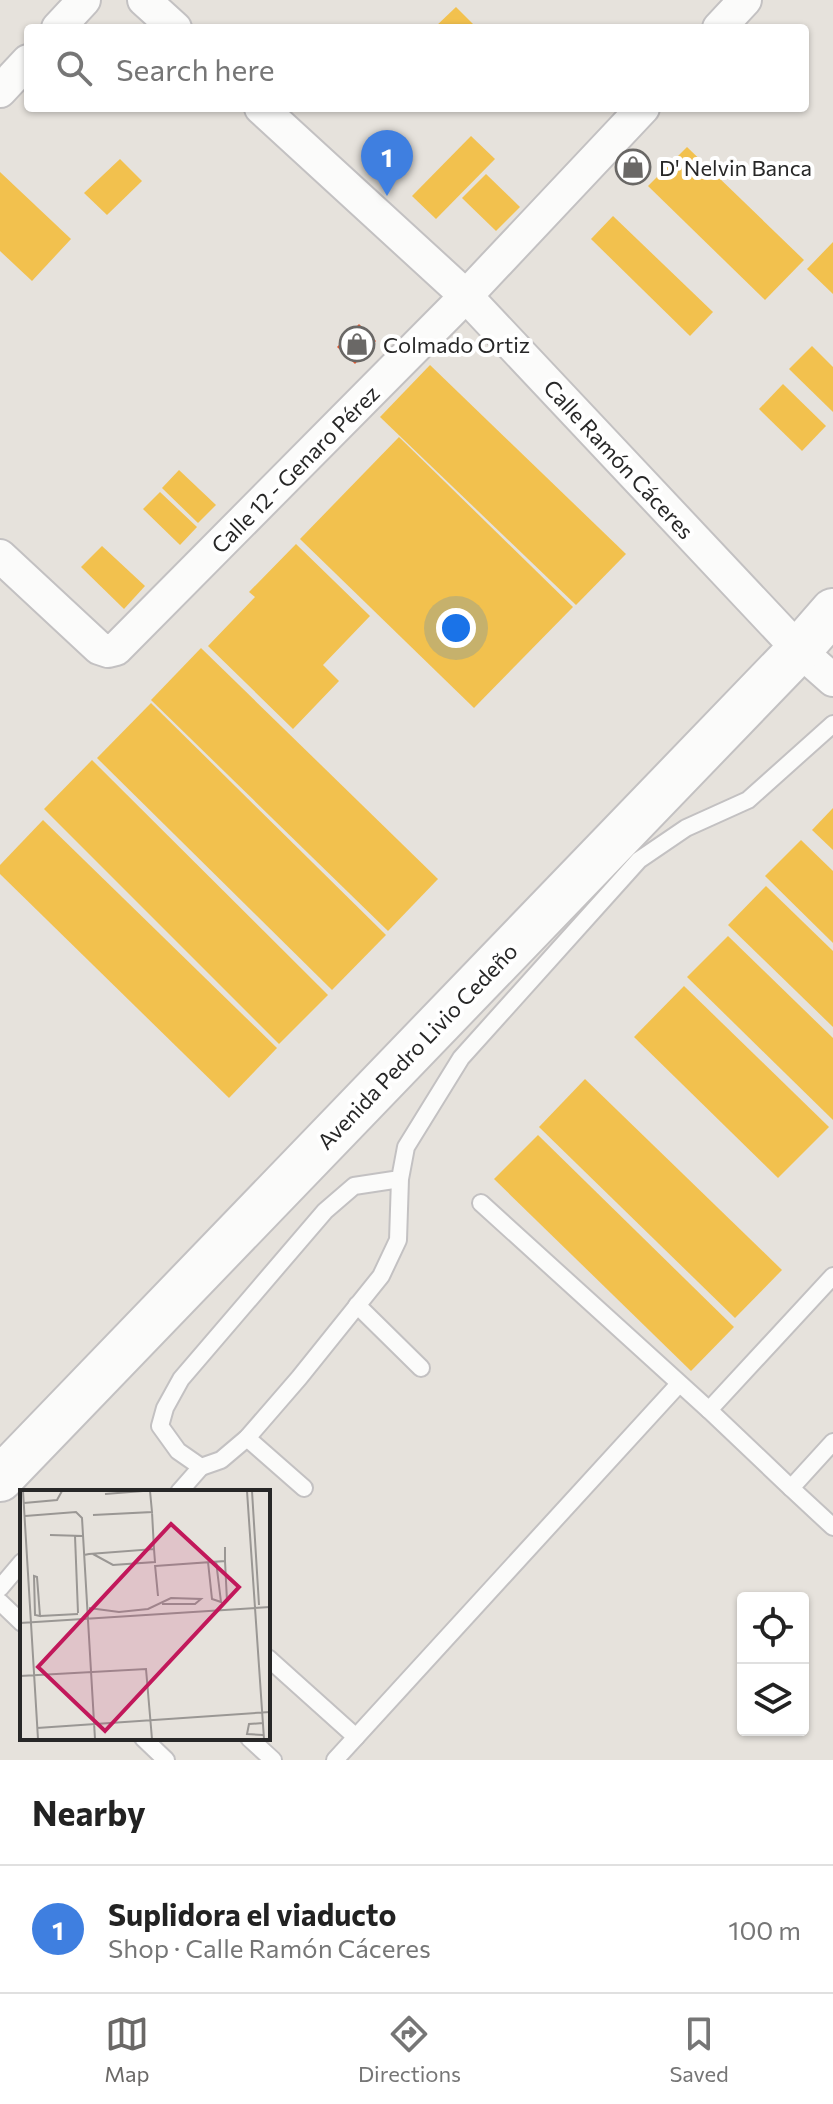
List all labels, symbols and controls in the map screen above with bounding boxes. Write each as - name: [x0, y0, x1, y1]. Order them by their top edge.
- search box: [24, 24, 809, 112]
- icon: search: [52, 46, 96, 90]
- text: Search here: [116, 50, 275, 87]
- pin: 1: [361, 130, 413, 196]
- shop icon: D' Nelvin Banca: [614, 148, 652, 186]
- place label: D' Nelvin Banca: [659, 154, 812, 181]
- shop icon: Colmado Ortiz: [338, 325, 376, 363]
- place label: Colmado Ortiz: [383, 331, 530, 358]
- street label: Calle Ramón Cáceres: [538, 374, 700, 544]
- street label: Calle 12 - Genaro Pérez: [205, 379, 385, 559]
- your location: [436, 608, 476, 648]
- street label: Avenida Pedro Livio Cedeño: [311, 937, 523, 1155]
- inset map: [20, 1490, 270, 1740]
- map controls: [737, 1592, 809, 1736]
- button: locate: [737, 1592, 809, 1664]
- button: layers: [737, 1664, 809, 1736]
- text: Nearby: [32, 1791, 146, 1833]
- text: Suplidora el viaducto: [108, 1895, 396, 1932]
- text: 1: [52, 1914, 64, 1945]
- text: 100 m: [728, 1914, 801, 1945]
- text: Shop · Calle Ramón Cáceres: [108, 1932, 431, 1963]
- tab: Map: [104, 2012, 150, 2087]
- tab: Directions: [358, 2012, 461, 2087]
- tab: Saved: [669, 2012, 729, 2087]

